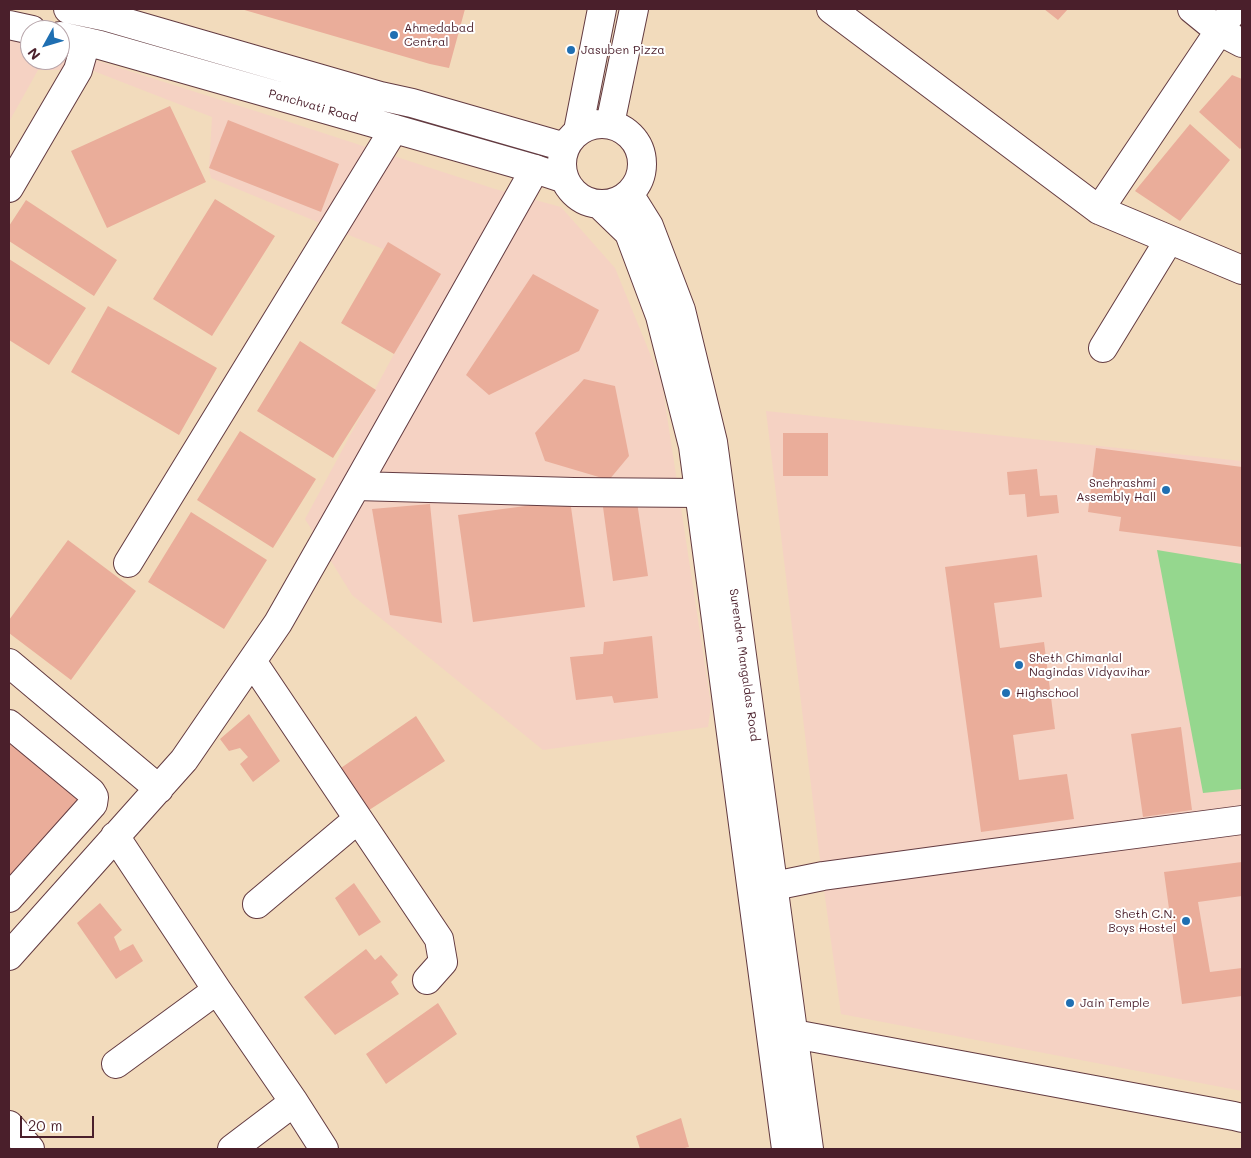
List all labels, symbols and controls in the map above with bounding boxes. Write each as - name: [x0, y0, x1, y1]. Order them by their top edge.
- north arrow: [20, 20, 70, 70]
- place label: Ahmedabad Central: [404, 21, 474, 49]
- marker: Ahmedabad Central: [388, 29, 400, 41]
- place label: Jasuben Pizza: [581, 43, 665, 57]
- text: N: [23, 44, 44, 64]
- marker: Jasuben Pizza: [565, 44, 577, 56]
- street label: Panchvati Road: [267, 86, 359, 126]
- place label: Snehrashmi Assembly Hall: [1076, 476, 1156, 504]
- marker: Snehrashmi Assembly Hall: [1160, 484, 1172, 496]
- street label: Surendra Mangaldas Road: [726, 588, 762, 742]
- place label: Sheth Chimanlal Nagindas Vidyavihar: [1029, 651, 1150, 679]
- marker: Sheth Chimanlal Nagindas Vidyavihar: [1013, 659, 1025, 671]
- place label: Highschool: [1016, 686, 1079, 700]
- marker: Highschool: [1000, 687, 1012, 699]
- place label: Sheth C.N. Boys Hostel: [1108, 907, 1176, 935]
- marker: Sheth C.N. Boys Hostel: [1180, 915, 1192, 927]
- place label: Jain Temple: [1080, 996, 1150, 1010]
- marker: Jain Temple: [1064, 997, 1076, 1009]
- scale bar: [22, 1106, 96, 1138]
- text: 20 m: [28, 1115, 62, 1135]

